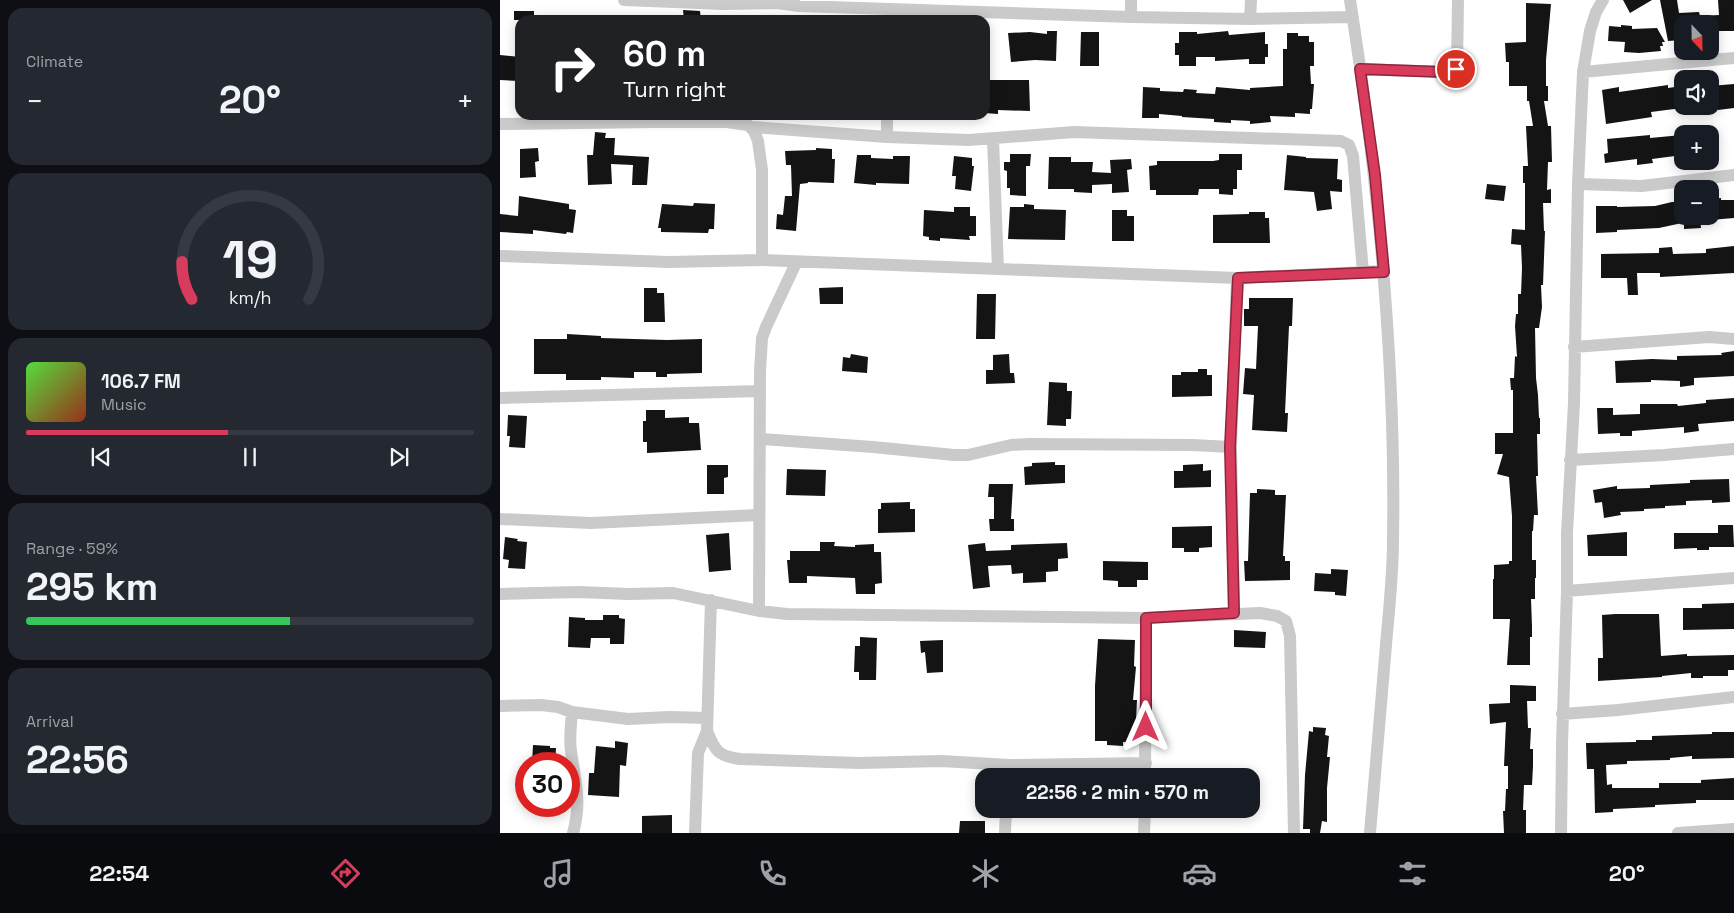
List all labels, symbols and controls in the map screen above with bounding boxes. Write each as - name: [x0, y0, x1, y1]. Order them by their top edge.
- north arrow: [1674, 15, 1719, 60]
- map controls: [1674, 15, 1719, 225]
- text: 60 m: [623, 32, 706, 76]
- icon: right: [540, 35, 605, 100]
- pin: [1435, 48, 1477, 90]
- text: Climate: [26, 51, 83, 72]
- icon: arrive: [1442, 55, 1470, 83]
- button: sound: [1674, 70, 1719, 115]
- text: Turn right: [623, 75, 726, 103]
- text: 20°: [219, 76, 281, 124]
- text: −: [26, 83, 43, 119]
- text: +: [457, 83, 474, 119]
- button: +: [1674, 125, 1719, 170]
- button: −: [1674, 180, 1719, 225]
- text: 19: [222, 227, 278, 293]
- text: km/h: [229, 286, 271, 309]
- text: 106.7 FM: [101, 369, 181, 394]
- text: Music: [101, 394, 147, 415]
- icon: previous: [87, 443, 115, 471]
- icon: pause: [236, 443, 264, 471]
- icon: next: [385, 443, 413, 471]
- text: Range · 59%: [26, 538, 118, 559]
- text: 295 km: [26, 563, 158, 611]
- position arrow: [1119, 700, 1171, 752]
- text: Arrival: [26, 711, 74, 732]
- text: 22:56: [26, 736, 129, 784]
- speed limit sign: 30: [515, 752, 580, 817]
- text: 22:56 · 2 min · 570 m: [1026, 780, 1209, 805]
- icon: directions: [328, 856, 363, 891]
- icon: music: [541, 856, 576, 891]
- icon: phone: [755, 856, 790, 891]
- icon: climate: [968, 856, 1003, 891]
- icon: car: [1182, 856, 1217, 891]
- icon: filters: [1395, 856, 1430, 891]
- text: 22:54: [89, 859, 149, 887]
- text: 20°: [1609, 859, 1645, 887]

